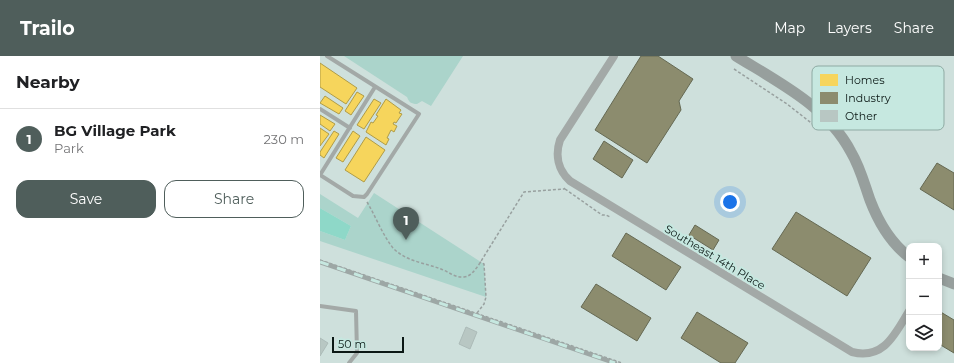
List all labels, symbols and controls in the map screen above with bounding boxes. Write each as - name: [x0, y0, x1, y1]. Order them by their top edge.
- text: Trailo: [20, 17, 75, 40]
- text: Map: [774, 19, 805, 37]
- text: Layers: [827, 19, 872, 37]
- text: Share: [894, 19, 934, 37]
- legend: [812, 66, 944, 130]
- text: Nearby: [16, 72, 80, 92]
- text: Homes: [845, 73, 885, 87]
- text: Industry: [845, 91, 891, 105]
- text: Other: [845, 109, 877, 123]
- text: BG Village Park: [54, 121, 176, 140]
- text: 1: [26, 131, 32, 147]
- text: 230 m: [263, 131, 304, 147]
- text: Park: [54, 140, 84, 156]
- button: Save: [16, 180, 156, 218]
- button: Share: [164, 180, 304, 218]
- your location: [720, 192, 740, 212]
- pin: 1: [393, 207, 419, 240]
- street label: Southeast 14th Place: [662, 221, 768, 293]
- map controls: [906, 243, 942, 351]
- button: +: [906, 243, 942, 279]
- button: −: [906, 279, 942, 315]
- button: layers: [906, 315, 942, 351]
- scale bar: [332, 335, 404, 354]
- text: 50 m: [338, 337, 366, 351]

